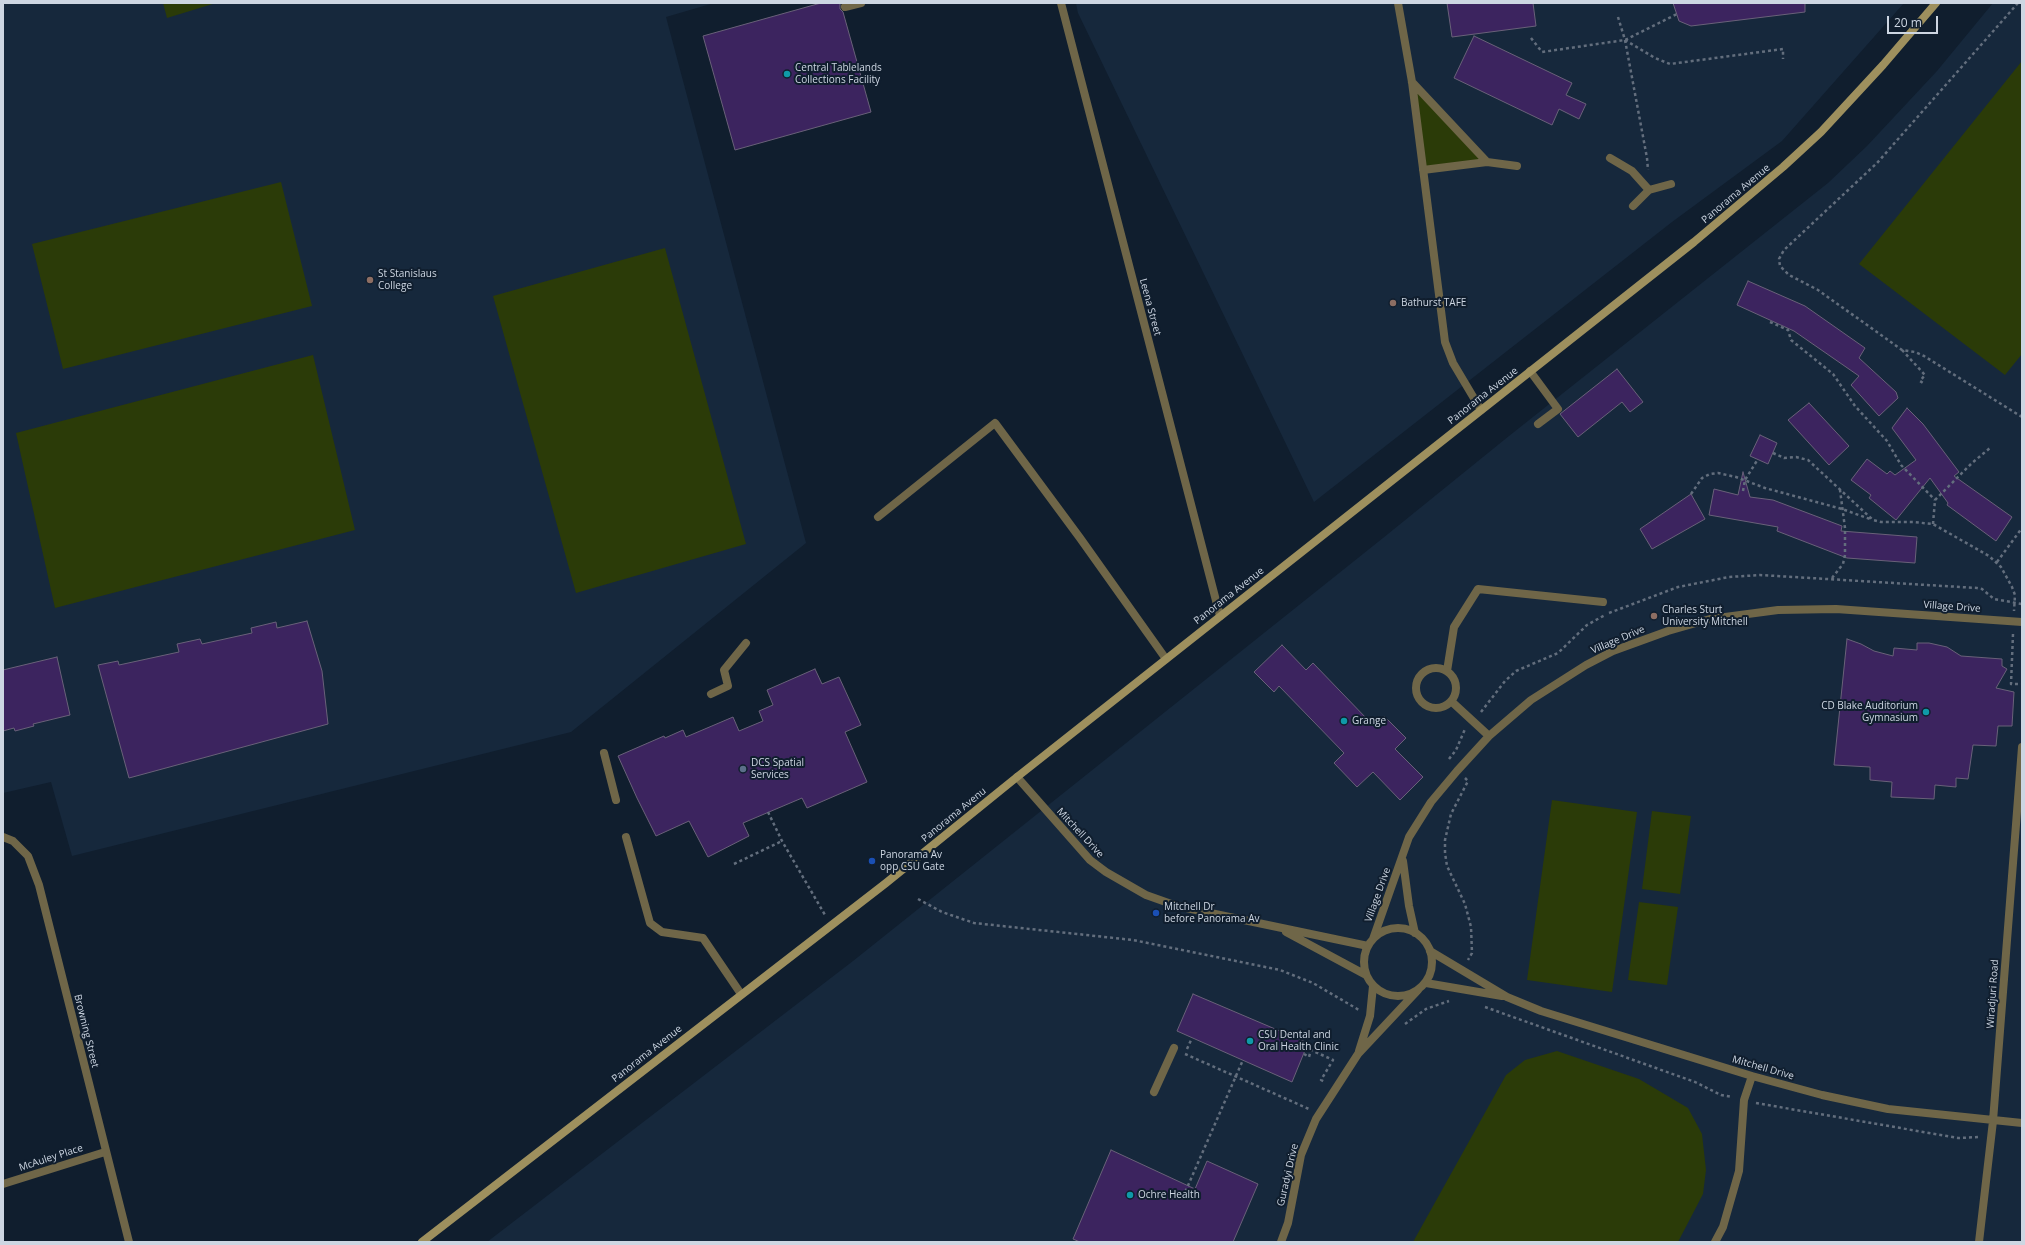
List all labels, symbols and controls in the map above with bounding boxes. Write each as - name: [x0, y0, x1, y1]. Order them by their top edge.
- scale bar: [1889, 8, 1940, 34]
- text: 20 m: [1894, 14, 1922, 31]
- place label: Central Tablelands Collections Facility: [795, 62, 882, 86]
- marker: Central Tablelands Collections Facility: [782, 69, 792, 79]
- street label: Panorama Avenue: [1699, 162, 1773, 226]
- place label: St Stanislaus College: [378, 268, 437, 292]
- marker: St Stanislaus College: [365, 275, 375, 285]
- street label: Leena Street: [1137, 277, 1163, 337]
- place label: Bathurst TAFE: [1401, 297, 1466, 309]
- marker: Bathurst TAFE: [1388, 298, 1398, 308]
- street label: Panorama Avenue: [1446, 365, 1520, 427]
- street label: Panorama Avenue: [1192, 565, 1266, 627]
- street label: Village Drive: [1923, 599, 1981, 615]
- place label: Charles Sturt University Mitchell: [1662, 604, 1748, 628]
- marker: Charles Sturt University Mitchell: [1649, 611, 1659, 621]
- street label: Village Drive: [1589, 623, 1647, 657]
- place label: CD Blake Auditorium Gymnasium: [1821, 700, 1918, 724]
- marker: CD Blake Auditorium Gymnasium: [1921, 707, 1931, 717]
- place label: Grange: [1352, 715, 1386, 727]
- marker: Grange: [1339, 716, 1349, 726]
- place label: DCS Spatial Services: [751, 757, 804, 780]
- marker: DCS Spatial Services: [738, 764, 748, 774]
- street label: Panorama Avenu: [919, 785, 989, 845]
- street label: Mitchell Drive: [1054, 806, 1106, 860]
- place label: Panorama Av opp CSU Gate: [880, 849, 945, 872]
- marker: Panorama Av opp CSU Gate: [867, 856, 877, 866]
- street label: Village Drive: [1363, 866, 1393, 924]
- place label: Mitchell Dr before Panorama Av: [1164, 901, 1260, 924]
- marker: Mitchell Dr before Panorama Av: [1151, 908, 1161, 918]
- street label: Wiradjuri Road: [1985, 959, 2001, 1029]
- street label: Browning Street: [71, 993, 101, 1069]
- street label: Panorama Avenue: [610, 1023, 684, 1085]
- place label: CSU Dental and Oral Health Clinic: [1258, 1029, 1339, 1052]
- marker: CSU Dental and Oral Health Clinic: [1245, 1036, 1255, 1046]
- street label: Mitchell Drive: [1731, 1053, 1795, 1083]
- street label: McAuley Place: [18, 1142, 84, 1174]
- street label: Guradyi Drive: [1275, 1143, 1301, 1207]
- place label: Ochre Health: [1138, 1189, 1200, 1201]
- marker: Ochre Health: [1125, 1190, 1135, 1200]

